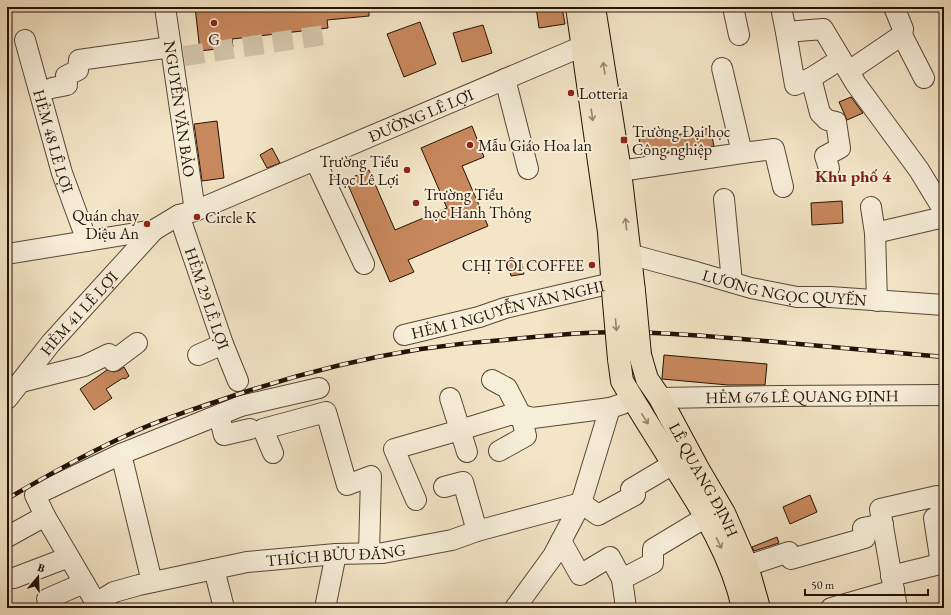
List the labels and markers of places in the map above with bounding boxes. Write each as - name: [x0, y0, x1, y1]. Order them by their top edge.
- marker: G: [209, 18, 219, 28]
- place label: G: [208, 29, 220, 50]
- place label: Lotteria: [579, 83, 629, 104]
- marker: Lotteria: [566, 88, 576, 98]
- place label: Trường Đại học Công nghiệp: [632, 121, 730, 160]
- place label: Mẫu Giáo Hoa lan: [478, 135, 593, 156]
- marker: Trường Đại học Công nghiệp: [619, 135, 629, 145]
- marker: Mẫu Giáo Hoa lan: [465, 140, 475, 150]
- place label: Trường Tiểu Học Lê Lợi: [320, 151, 400, 190]
- marker: Trường Tiểu Học Lê Lợi: [402, 165, 412, 175]
- place label: Trường Tiểu học Hanh Thông: [424, 184, 532, 223]
- marker: Trường Tiểu học Hanh Thông: [411, 198, 421, 208]
- place label: Quán chay Diệu An: [72, 205, 140, 244]
- place label: Circle K: [205, 207, 257, 228]
- marker: Circle K: [192, 212, 202, 222]
- marker: Quán chay Diệu An: [142, 219, 152, 229]
- place label: CHỊ TÔI COFFEE: [462, 255, 584, 276]
- marker: CHỊ TÔI COFFEE: [587, 260, 597, 270]

